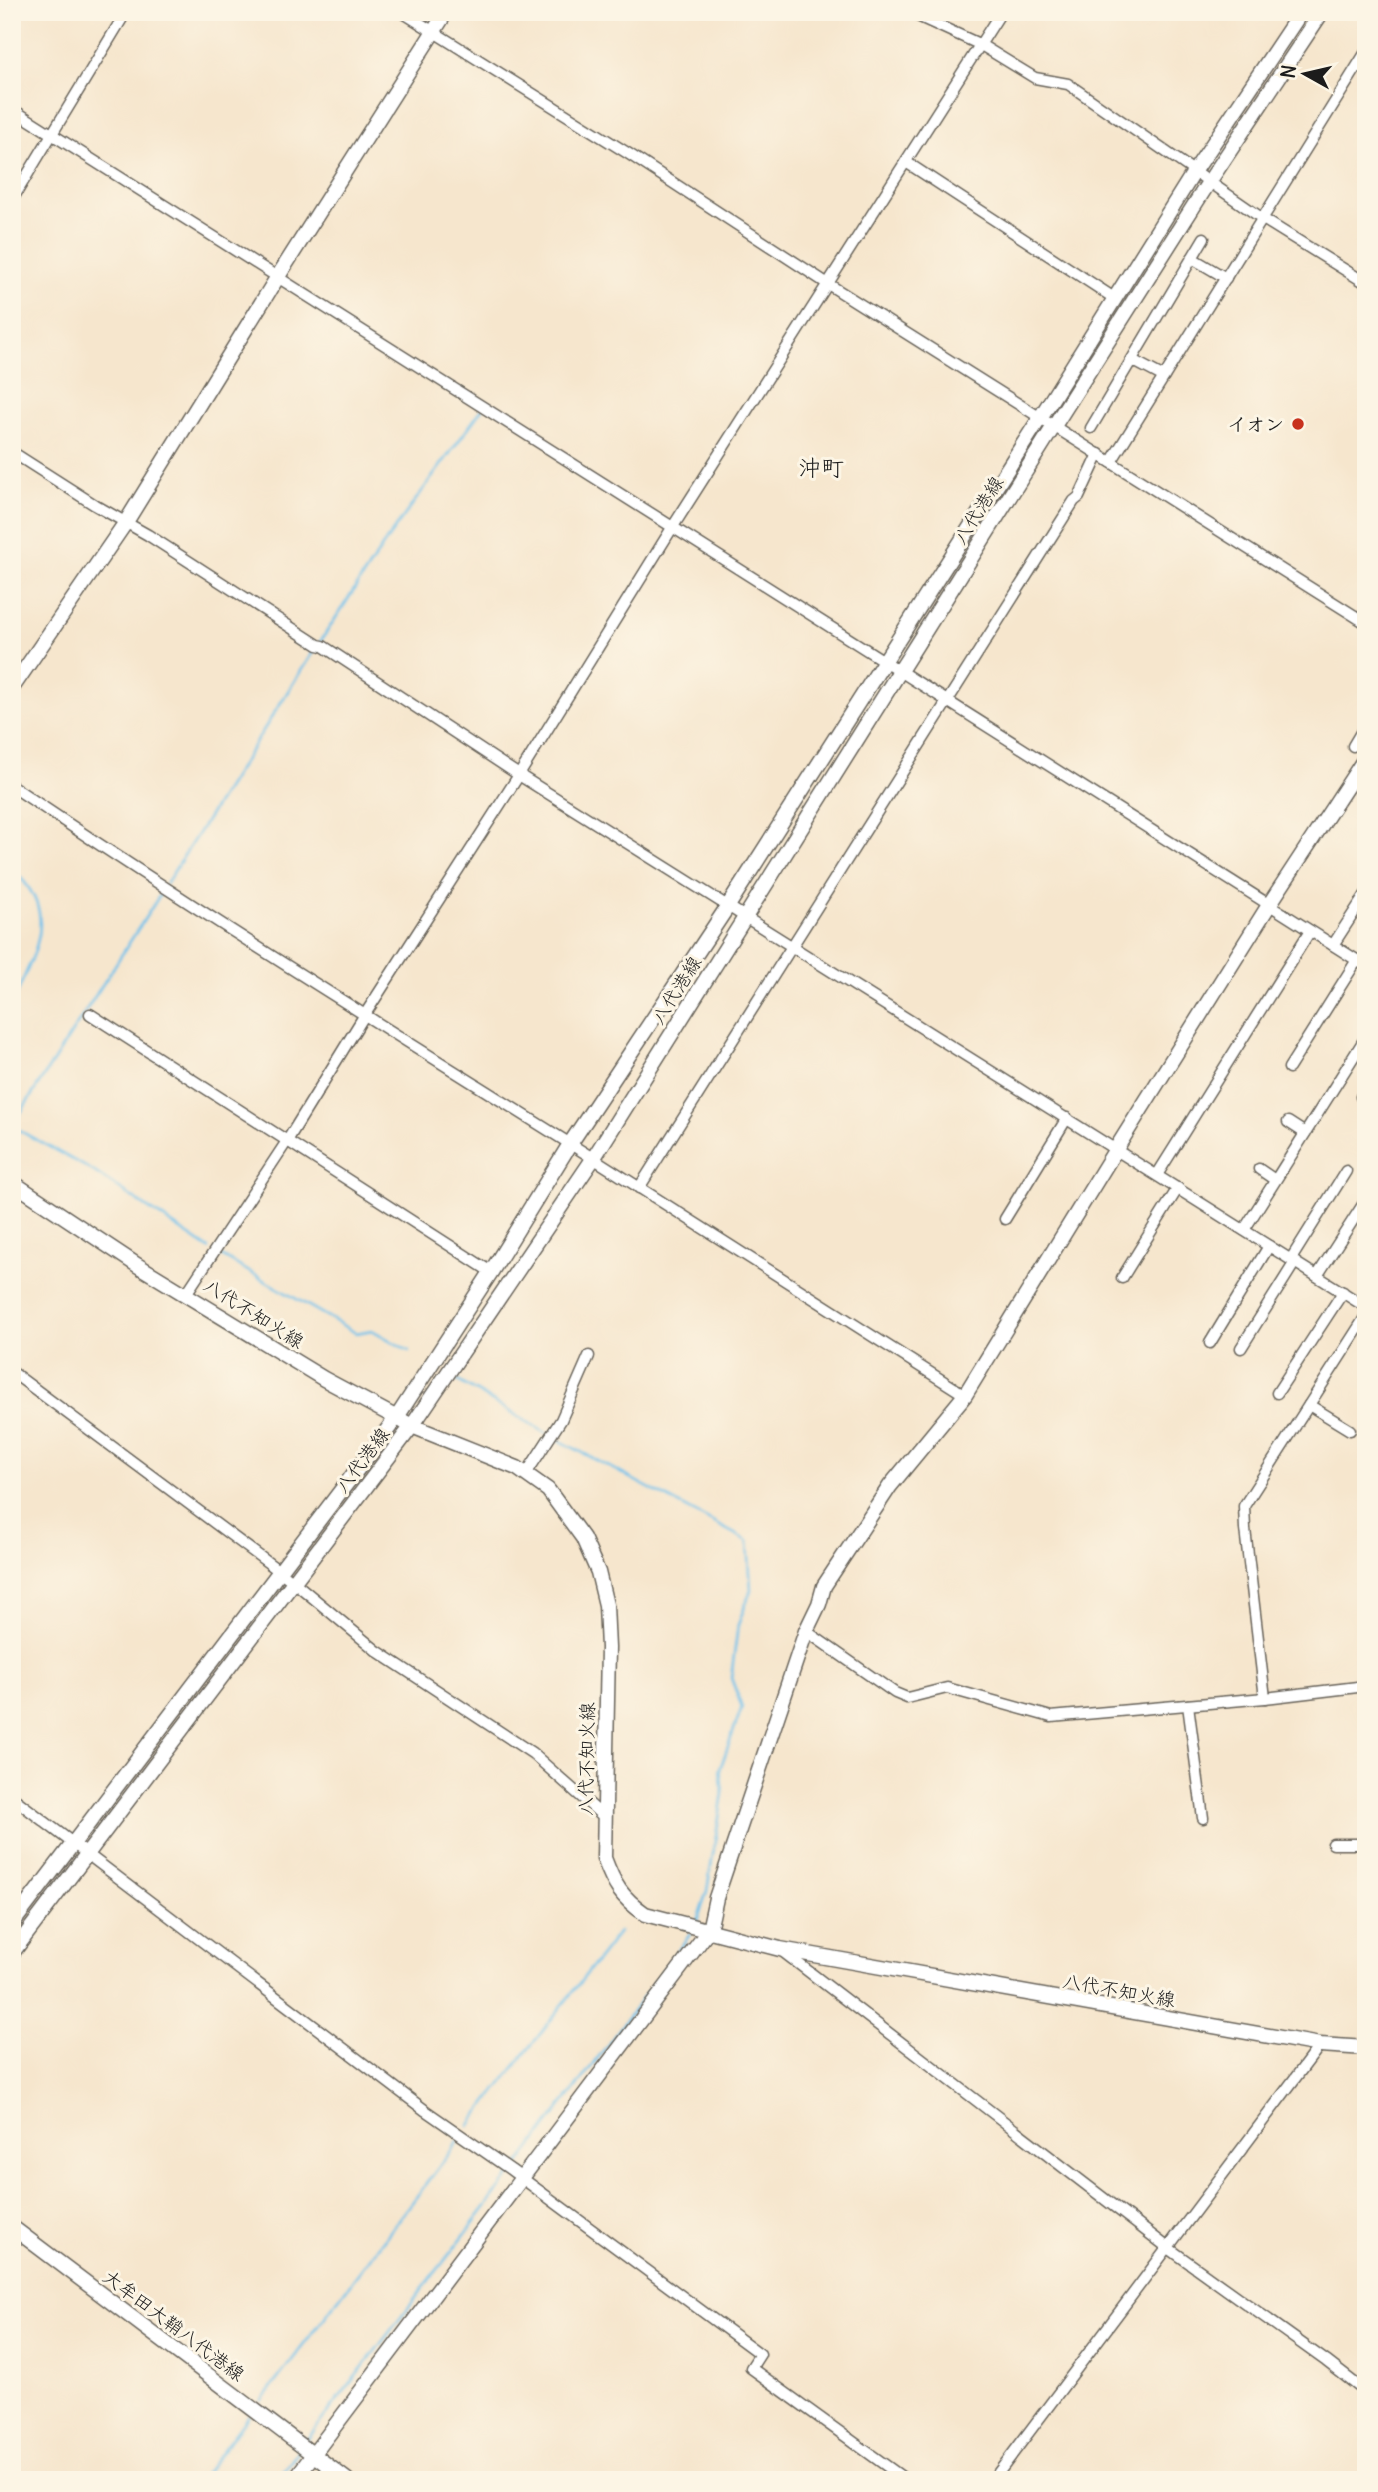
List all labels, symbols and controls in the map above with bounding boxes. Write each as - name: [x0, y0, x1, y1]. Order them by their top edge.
- north arrow: [1270, 38, 1340, 108]
- text: N: [1275, 63, 1301, 80]
- place label: イオン: [1227, 412, 1284, 436]
- marker: イオン: [1290, 416, 1306, 432]
- district label: 沖町: [798, 453, 844, 482]
- street label: 八代港線: [948, 471, 1008, 549]
- street label: 八代港線: [646, 951, 706, 1029]
- street label: 八代不知火線: [199, 1273, 309, 1353]
- street label: 八代港線: [330, 1422, 394, 1498]
- street label: 八代不知火線: [573, 1702, 599, 1816]
- street label: 八代不知火線: [1061, 1968, 1177, 2012]
- street label: 大牟田大鞘八代港線: [98, 2264, 250, 2386]

